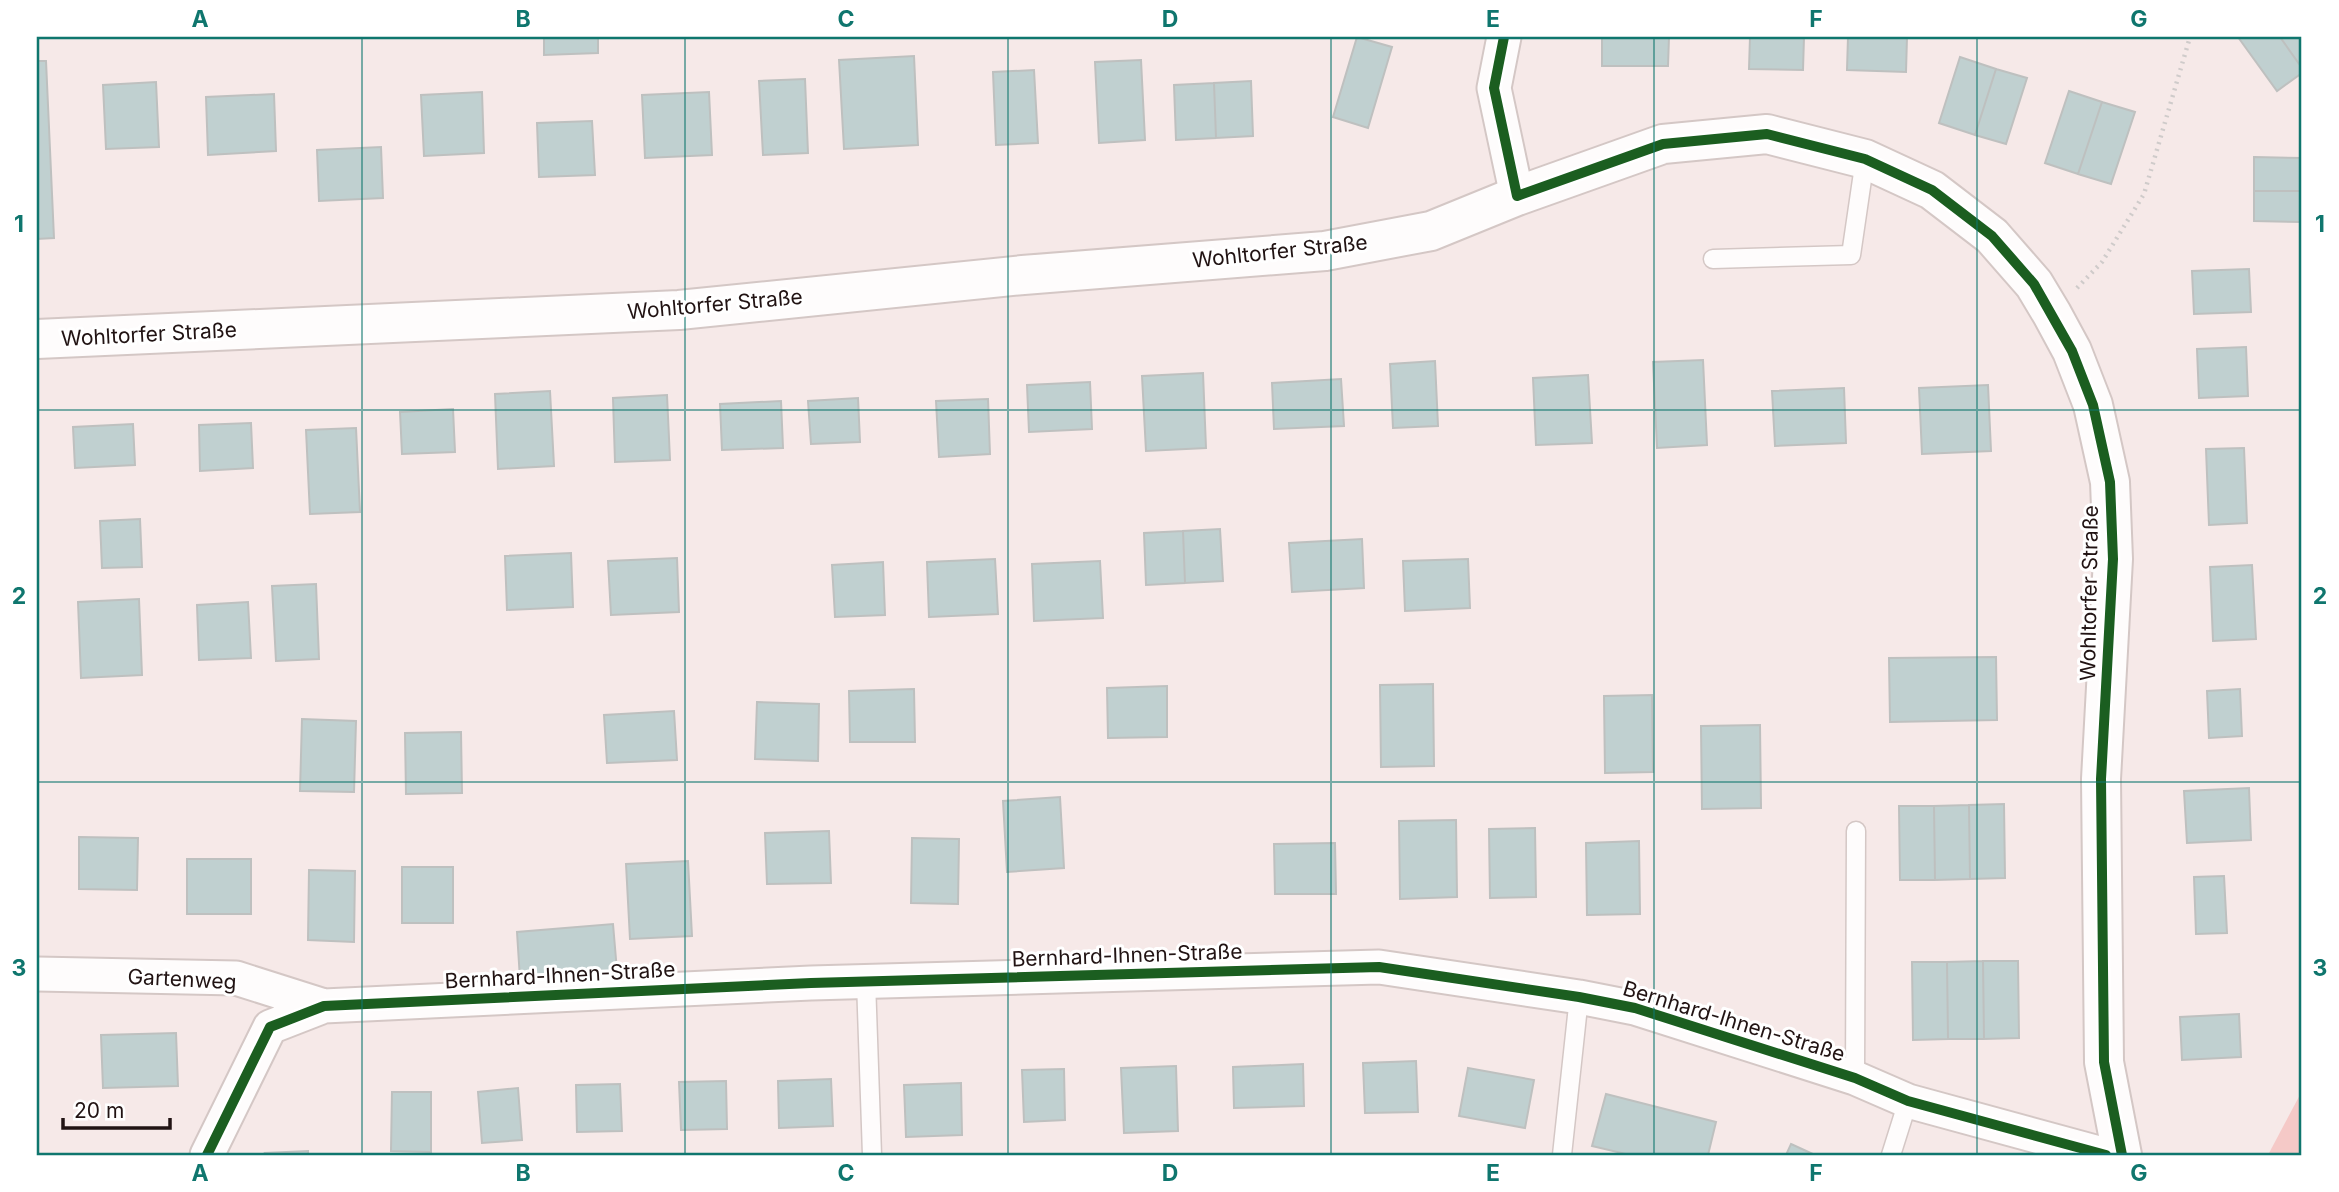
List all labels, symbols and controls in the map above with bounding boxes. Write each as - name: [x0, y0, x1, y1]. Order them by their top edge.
- text: A: [191, 5, 209, 33]
- text: B: [515, 5, 531, 33]
- text: C: [837, 5, 855, 33]
- text: D: [1162, 5, 1178, 33]
- text: E: [1486, 5, 1500, 33]
- text: F: [1809, 5, 1823, 33]
- text: G: [2130, 5, 2148, 33]
- text: 1: [14, 210, 24, 238]
- text: 1: [2315, 210, 2325, 238]
- street label: Wohltorfer Straße: [1191, 229, 1369, 273]
- street label: Wohltorfer Straße: [626, 284, 804, 324]
- street label: Wohltorfer Straße: [60, 317, 238, 351]
- street label: Wohltorfer Straße: [2075, 505, 2103, 681]
- text: 2: [12, 582, 26, 610]
- text: 2: [2313, 582, 2327, 610]
- street label: Bernhard-Ihnen-Straße: [1011, 938, 1243, 972]
- text: 3: [12, 954, 26, 982]
- text: 3: [2313, 954, 2327, 982]
- street label: Bernhard-Ihnen-Straße: [444, 956, 676, 994]
- street label: Gartenweg: [127, 964, 237, 994]
- street label: Bernhard-Ihnen-Straße: [1620, 975, 1848, 1067]
- scale bar: [63, 1087, 170, 1131]
- text: 20 m: [74, 1098, 124, 1123]
- text: A: [191, 1159, 209, 1187]
- text: B: [515, 1159, 531, 1187]
- text: C: [837, 1159, 855, 1187]
- text: D: [1162, 1159, 1178, 1187]
- text: E: [1486, 1159, 1500, 1187]
- text: F: [1809, 1159, 1823, 1187]
- text: G: [2130, 1159, 2148, 1187]

